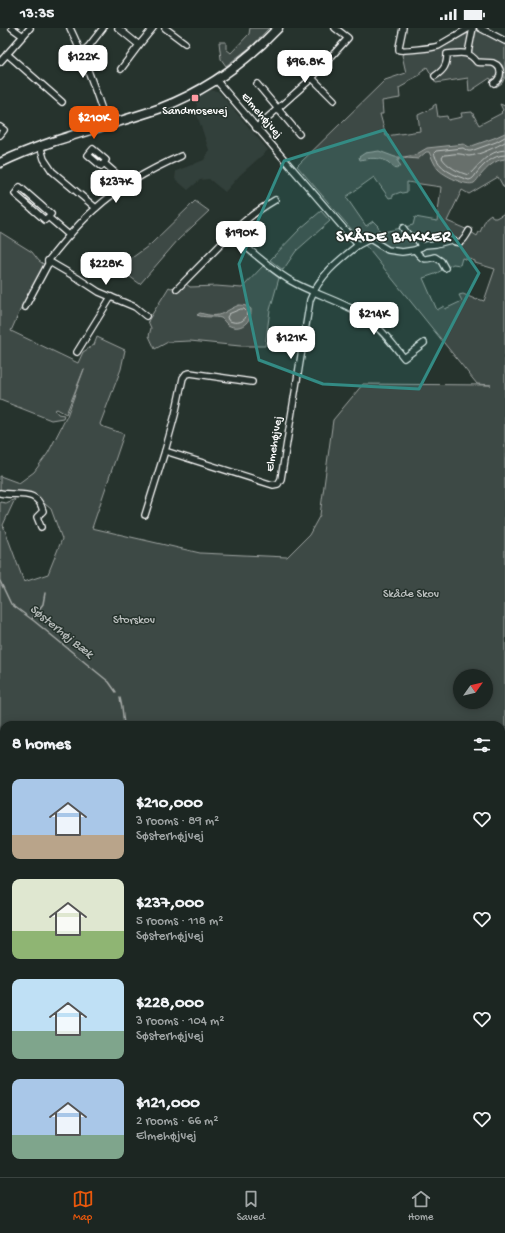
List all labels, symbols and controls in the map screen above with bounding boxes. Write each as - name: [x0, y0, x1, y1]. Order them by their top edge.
- text: 13:35: [20, 5, 54, 23]
- pin: $122K: [55, 45, 111, 79]
- text: $122K: [68, 50, 99, 65]
- pin: $96.8K: [272, 50, 338, 84]
- text: $96.8K: [286, 55, 324, 70]
- street label: Elmehøjvej: [237, 90, 285, 142]
- marker: Sandmosevej: [190, 93, 200, 103]
- place label: Sandmosevej: [162, 105, 228, 119]
- pin: $210K: [66, 106, 122, 140]
- text: $210K: [78, 111, 110, 126]
- pin: $237K: [88, 170, 144, 204]
- text: $237K: [100, 175, 132, 190]
- pin: $190K: [213, 221, 269, 255]
- text: $190K: [225, 226, 257, 241]
- district label: SKÅDE BAKKER: [336, 227, 452, 248]
- pin: $228K: [78, 252, 134, 286]
- text: $228K: [90, 257, 122, 272]
- pin: $214K: [346, 302, 402, 336]
- text: $214K: [359, 307, 389, 322]
- pin: $121K: [263, 326, 319, 360]
- text: $121K: [276, 331, 306, 346]
- street label: Elmehøjvej: [264, 415, 286, 473]
- park label: Skåde Skov: [383, 588, 439, 602]
- water label: Søsterhøj Bæk: [26, 602, 97, 663]
- park label: Storskov: [113, 614, 155, 628]
- north arrow: [453, 669, 493, 709]
- map controls: [453, 669, 493, 709]
- icon: filters: [471, 734, 493, 756]
- text: 8 homes: [12, 735, 70, 755]
- text: $210,000: [136, 794, 203, 814]
- icon: home: [44, 795, 92, 843]
- icon: heart: [471, 808, 493, 830]
- text: 3 rooms · 89 m²: [136, 814, 219, 829]
- text: Søsterhøjvej: [136, 829, 204, 844]
- text: $237,000: [136, 894, 204, 914]
- icon: home: [44, 895, 92, 943]
- icon: heart: [471, 908, 493, 930]
- text: 5 rooms · 118 m²: [136, 914, 223, 929]
- text: Søsterhøjvej: [136, 929, 204, 944]
- text: $228,000: [136, 994, 204, 1014]
- icon: home: [44, 995, 92, 1043]
- icon: heart: [471, 1008, 493, 1030]
- text: 3 rooms · 104 m²: [136, 1014, 224, 1029]
- text: Søsterhøjvej: [136, 1029, 204, 1044]
- text: $121,000: [136, 1094, 200, 1114]
- icon: home: [44, 1095, 92, 1143]
- icon: heart: [471, 1108, 493, 1130]
- text: 2 rooms · 66 m²: [136, 1114, 218, 1129]
- text: Elmehøjvej: [136, 1129, 197, 1144]
- tab: Map: [72, 1188, 94, 1224]
- tab: Saved: [237, 1188, 265, 1224]
- tab: Home: [408, 1188, 433, 1224]

